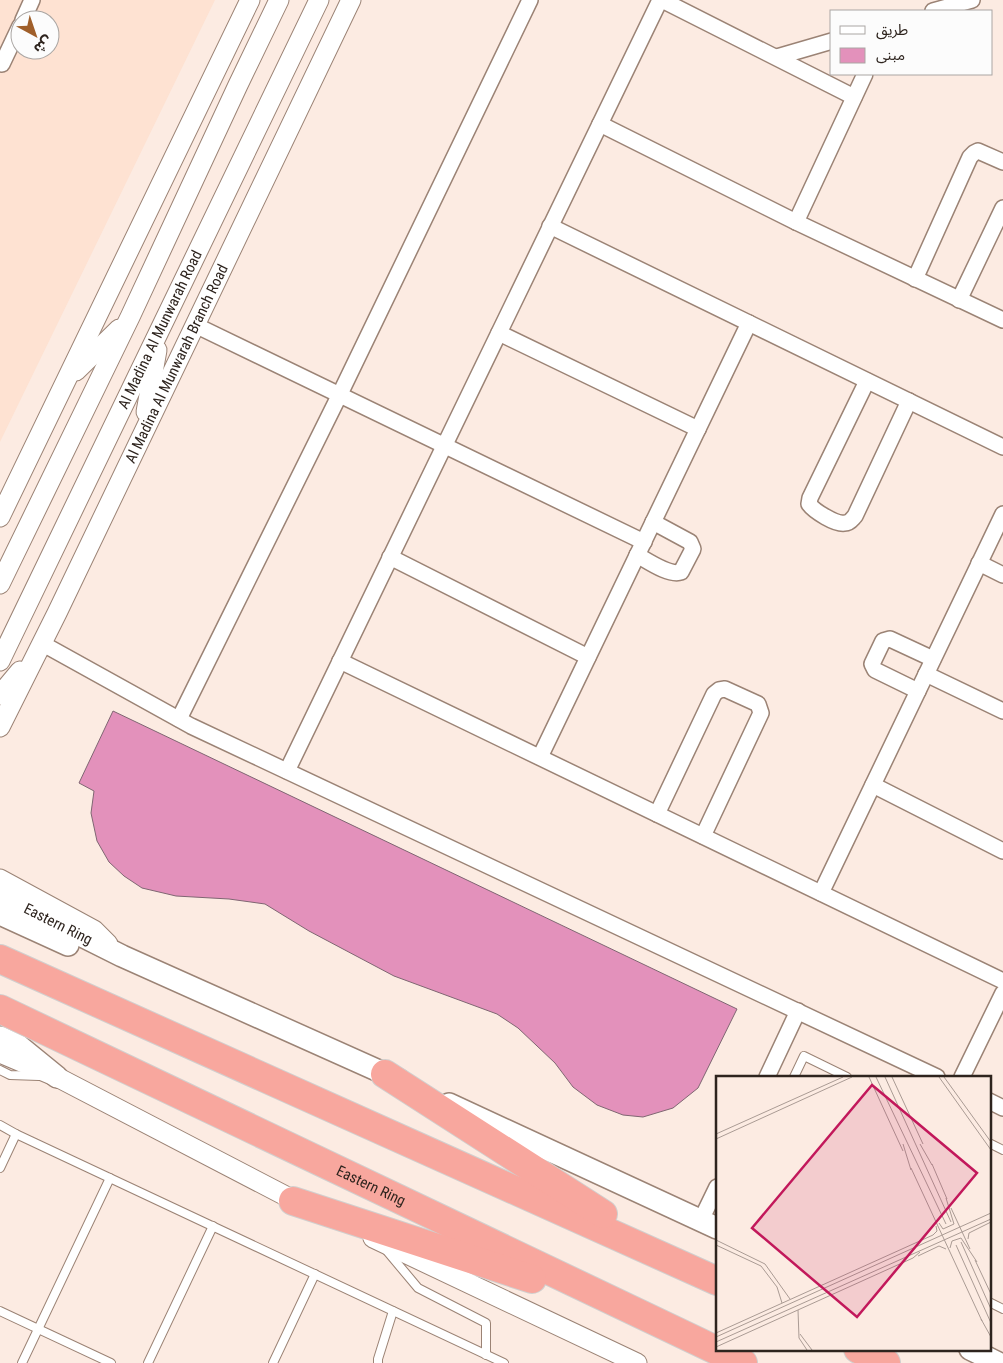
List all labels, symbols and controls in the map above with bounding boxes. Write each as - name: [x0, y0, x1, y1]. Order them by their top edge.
- north arrow: [10, 10, 60, 60]
- legend: [830, 10, 993, 75]
- text: طريق: [876, 21, 908, 40]
- text: ش: [31, 33, 56, 57]
- text: مبنى: [876, 46, 905, 64]
- street label: Al Madina Al Munwarah Road: [114, 247, 206, 412]
- street label: Al Madina Al Munwarah Branch Road: [121, 261, 232, 466]
- street label: Eastern Ring: [21, 899, 95, 949]
- inset map: [716, 1076, 990, 1350]
- street label: Eastern Ring: [334, 1162, 408, 1210]

